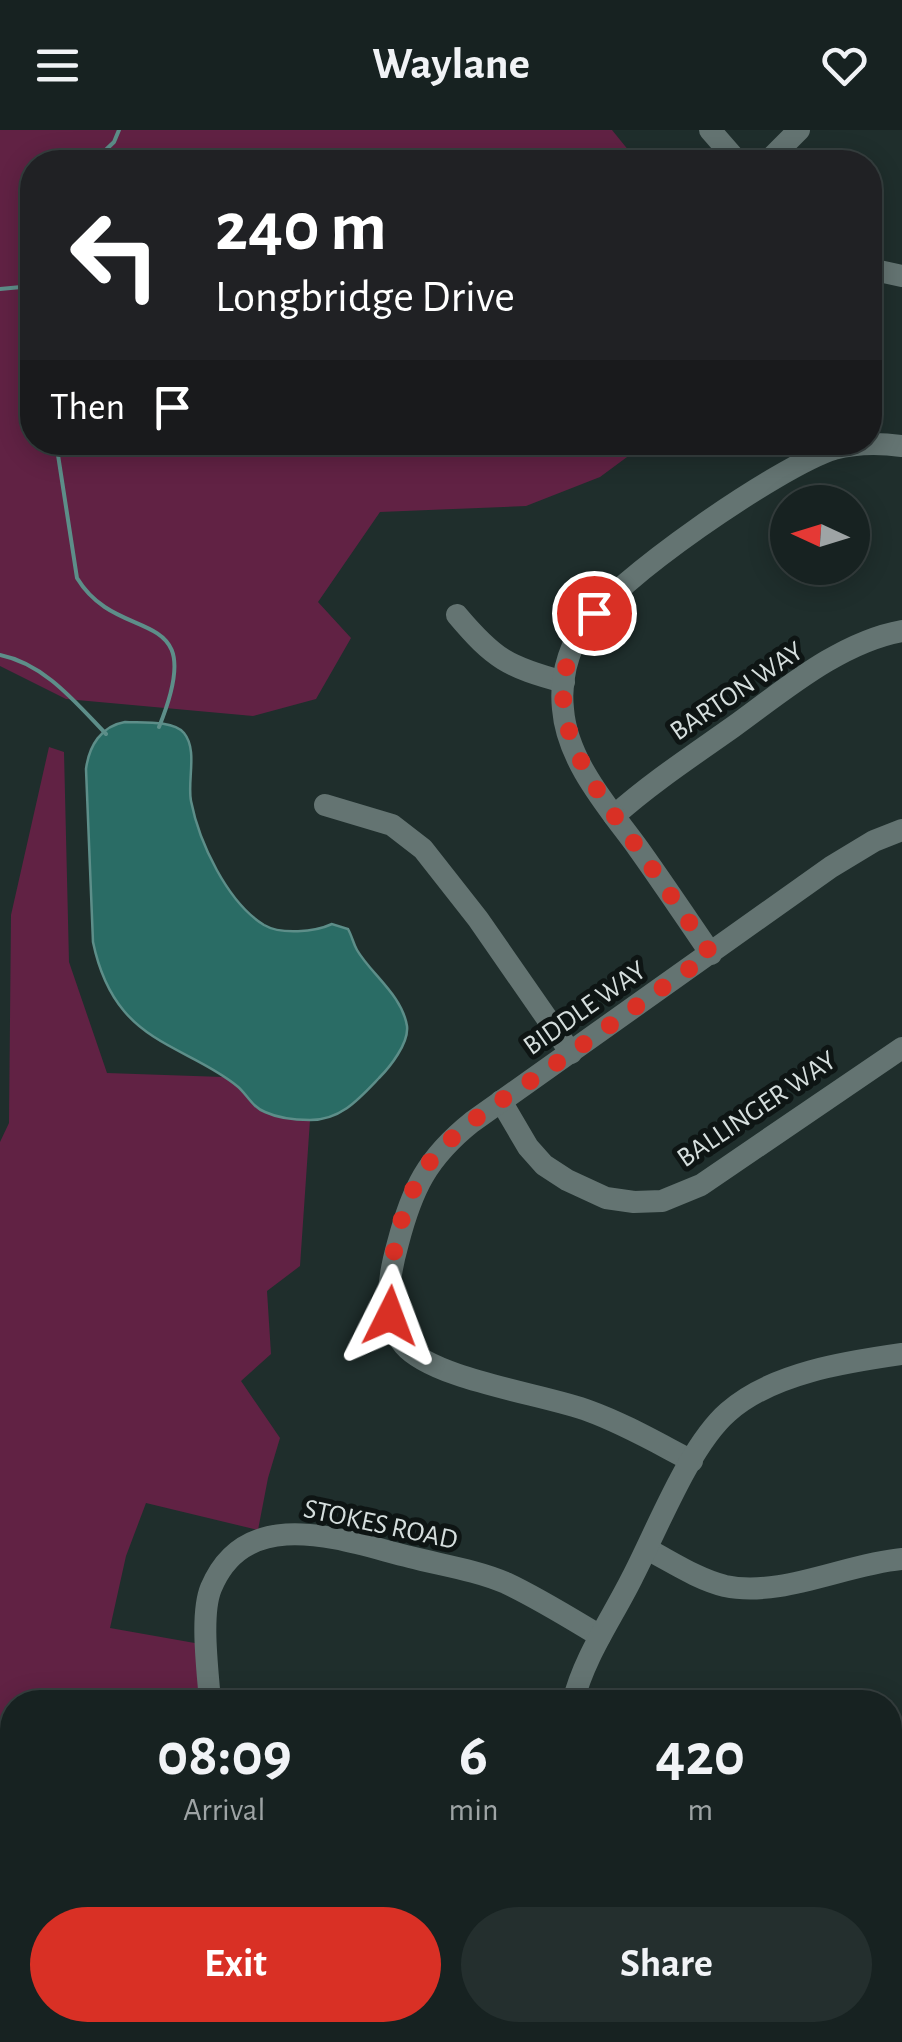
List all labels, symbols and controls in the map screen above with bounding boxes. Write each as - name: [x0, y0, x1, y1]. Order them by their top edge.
- icon: menu: [30, 38, 85, 93]
- icon: heart: [817, 38, 872, 93]
- text: Waylane: [372, 42, 530, 87]
- icon: left: [50, 190, 180, 320]
- text: 240 m: [215, 193, 387, 263]
- text: Longbridge Drive: [215, 275, 515, 320]
- icon: arrive: [145, 380, 200, 435]
- text: Then: [50, 389, 125, 427]
- north arrow: [770, 485, 870, 585]
- map controls: [770, 485, 870, 585]
- pin: [552, 571, 637, 656]
- icon: arrive: [567, 586, 622, 641]
- street label: BARTON WAY: [666, 637, 809, 746]
- street label: BIDDLE WAY: [519, 956, 652, 1061]
- street label: BALLINGER WAY: [673, 1046, 842, 1173]
- position arrow: [338, 1264, 442, 1368]
- street label: STOKES ROAD: [301, 1495, 460, 1555]
- text: 08:09: [157, 1726, 292, 1786]
- text: 6: [459, 1726, 488, 1786]
- text: 420: [655, 1726, 745, 1786]
- text: Arrival: [183, 1794, 265, 1826]
- text: min: [449, 1794, 498, 1826]
- text: m: [687, 1794, 713, 1826]
- button: Exit: [30, 1907, 441, 2022]
- button: Share: [461, 1907, 872, 2022]

